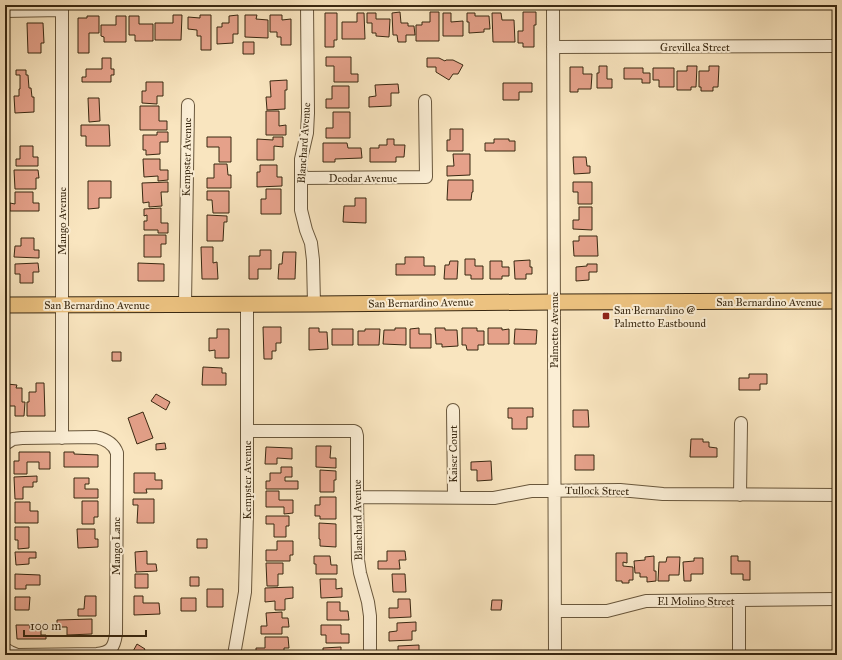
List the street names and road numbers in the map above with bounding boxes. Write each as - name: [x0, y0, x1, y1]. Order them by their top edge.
- street label: Grevillea Street: [660, 41, 730, 54]
- street label: Blanchard Avenue: [295, 102, 313, 184]
- street label: Kempster Avenue: [180, 117, 194, 197]
- street label: Deodar Avenue: [329, 172, 398, 185]
- street label: Mango Avenue: [56, 187, 69, 255]
- street label: Palmetto Avenue: [548, 291, 561, 368]
- street label: San Bernardino Avenue: [368, 296, 474, 310]
- street label: San Bernardino Avenue: [716, 296, 822, 309]
- street label: San Bernardino Avenue: [44, 299, 150, 312]
- street label: Kaiser Court: [447, 425, 460, 483]
- street label: Kempster Avenue: [241, 440, 254, 520]
- street label: Blanchard Avenue: [351, 479, 365, 561]
- street label: Tullock Street: [565, 484, 629, 498]
- street label: Mango Lane: [110, 516, 123, 575]
- street label: El Molino Street: [657, 595, 735, 608]

